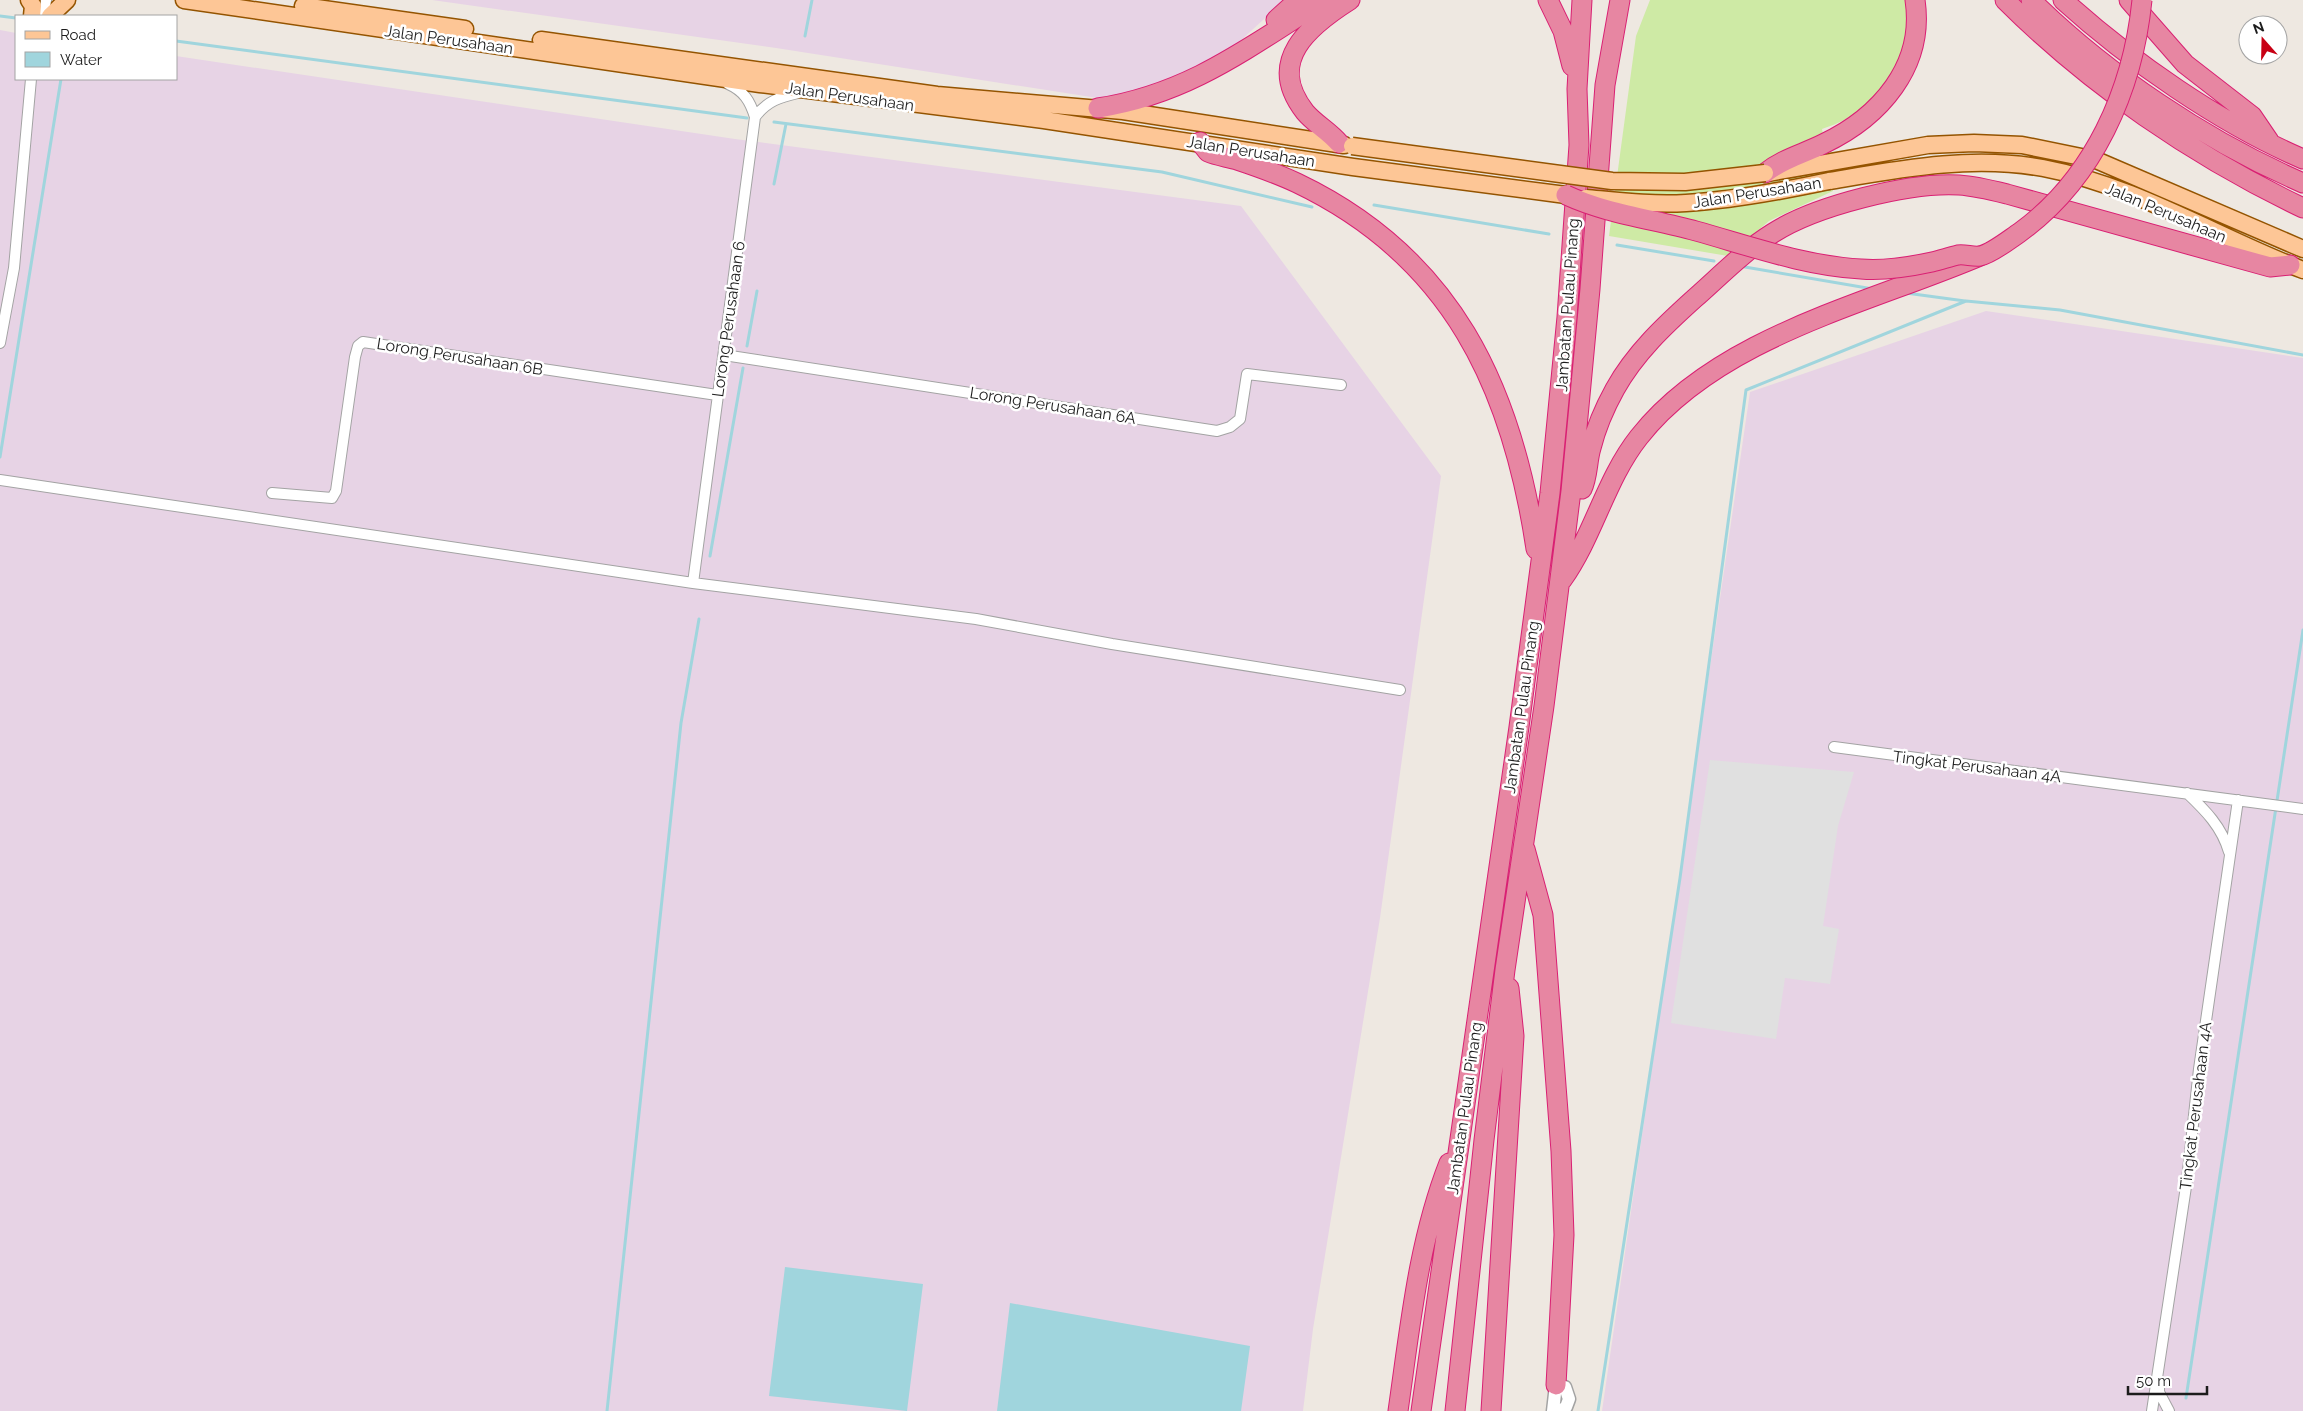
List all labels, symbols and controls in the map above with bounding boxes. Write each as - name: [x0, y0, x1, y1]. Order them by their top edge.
- legend: [15, 15, 178, 80]
- north arrow: [2238, 15, 2288, 65]
- text: N: [2251, 18, 2266, 37]
- street label: Jalan Perusahaan: [383, 21, 514, 58]
- text: Road: [60, 26, 96, 44]
- text: Water: [60, 51, 103, 69]
- street label: Jalan Perusahaan: [784, 78, 915, 115]
- street label: Jalan Perusahaan: [1185, 132, 1316, 171]
- street label: Jalan Perusahaan: [1692, 173, 1823, 212]
- street label: Jalan Perusahaan: [2102, 178, 2229, 247]
- street label: Jambatan Pulau Pinang: [1552, 218, 1583, 392]
- street label: Lorong Perusahaan 6: [708, 240, 749, 398]
- street label: Lorong Perusahaan 6B: [375, 334, 544, 379]
- street label: Lorong Perusahaan 6A: [968, 383, 1138, 428]
- street label: Jambatan Pulau Pinang: [1500, 620, 1543, 794]
- street label: Tingkat Perusahaan 4A: [1892, 747, 2062, 786]
- street label: Jambatan Pulau Pinang: [1443, 1021, 1486, 1195]
- street label: Tingkat Perusahaan 4A: [2176, 1021, 2215, 1191]
- scale bar: [2128, 1364, 2207, 1396]
- text: 50 m: [2136, 1372, 2171, 1390]

